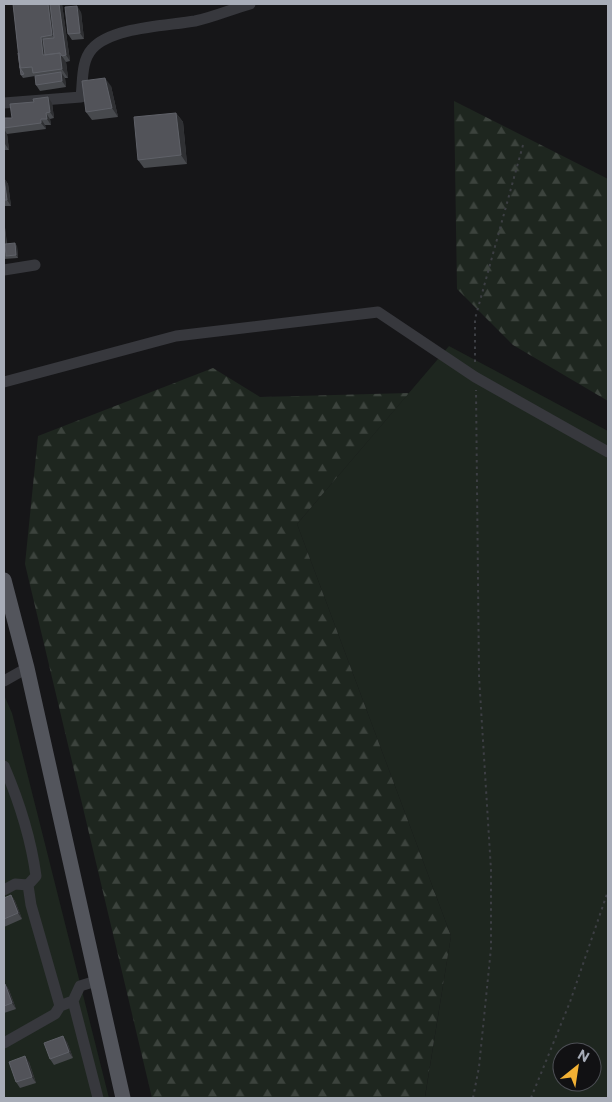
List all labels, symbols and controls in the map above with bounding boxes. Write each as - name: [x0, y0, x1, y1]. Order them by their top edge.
- north arrow: [552, 1042, 602, 1092]
- text: N: [575, 1045, 593, 1065]

